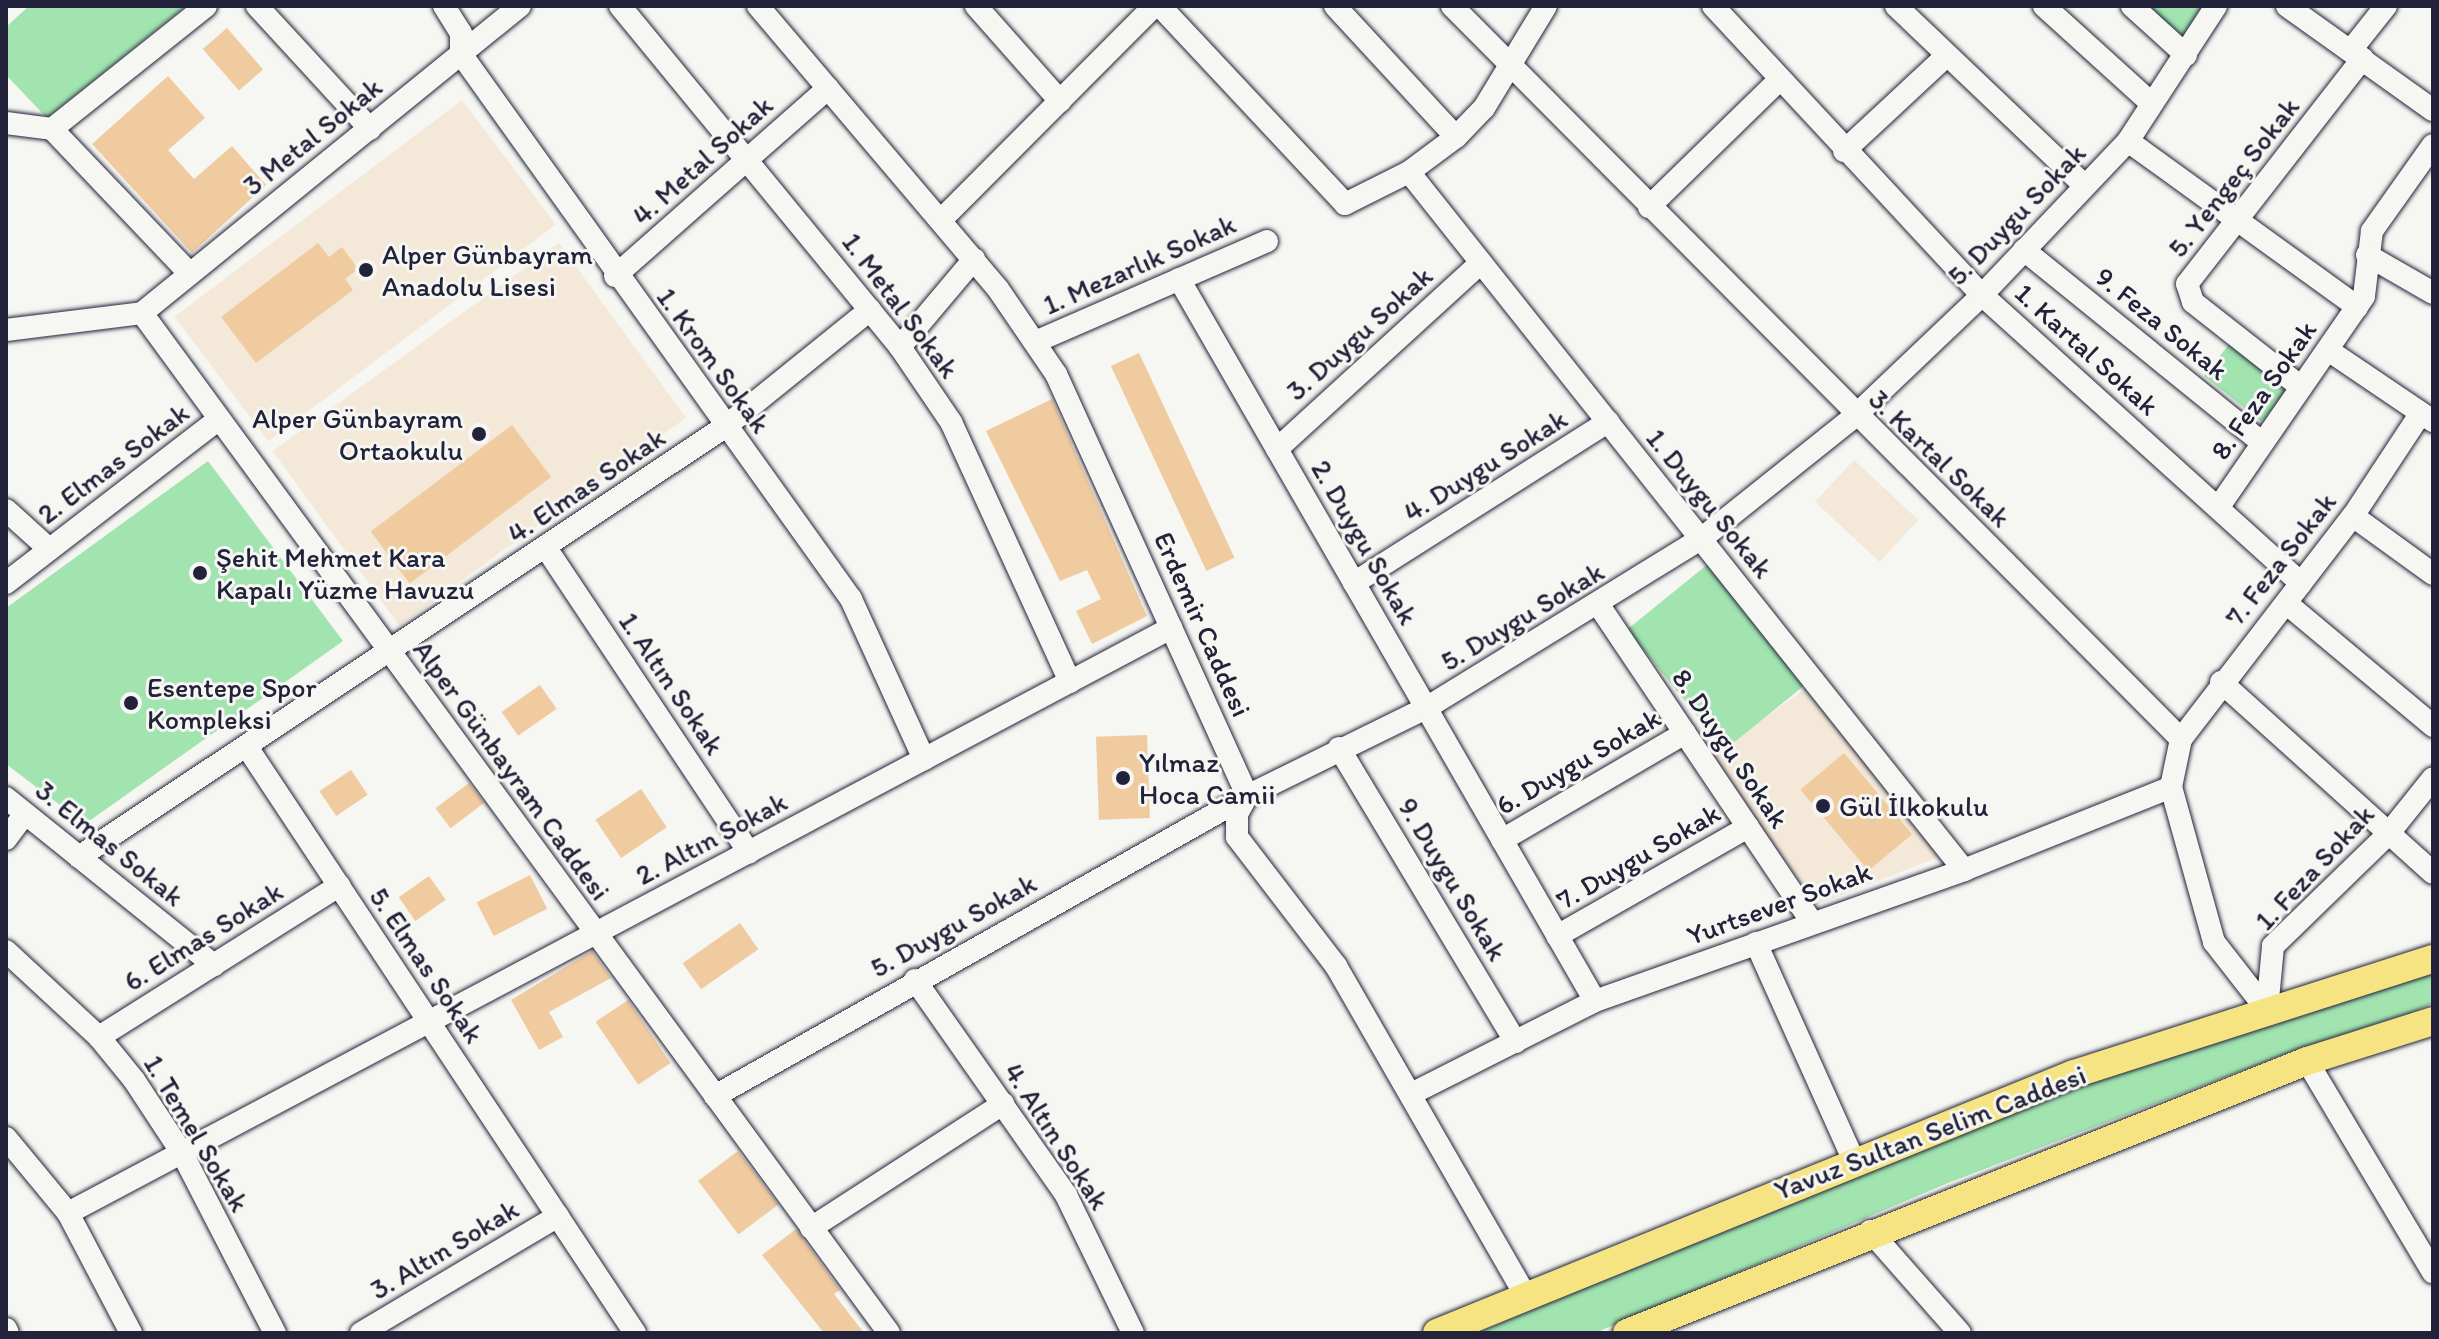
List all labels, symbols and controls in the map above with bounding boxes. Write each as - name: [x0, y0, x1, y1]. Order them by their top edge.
- street label: 3 Metal Sokak: [236, 70, 388, 202]
- street label: 4. Metal Sokak: [625, 88, 779, 232]
- street label: 5. Yengeç Sokak: [2160, 91, 2306, 263]
- street label: 5. Duygu Sokak: [1940, 136, 2092, 292]
- street label: 1. Mezarlık Sokak: [1038, 207, 1240, 321]
- street label: 1. Metal Sokak: [836, 226, 966, 384]
- place label: Alper Günbayram Anadolu Lisesi: [382, 237, 593, 303]
- street label: 3. Duygu Sokak: [1279, 259, 1439, 407]
- street label: 9. Feza Sokak: [2089, 260, 2235, 386]
- marker: Alper Günbayram Anadolu Lisesi: [357, 261, 375, 279]
- street label: 1. Kartal Sokak: [2009, 276, 2165, 422]
- street label: 1. Krom Sokak: [650, 281, 778, 439]
- street label: 8. Feza Sokak: [2203, 314, 2323, 466]
- street label: 3. Kartal Sokak: [1862, 382, 2018, 534]
- street label: 2. Elmas Sokak: [31, 395, 195, 531]
- place label: Alper Günbayram Ortaokulu: [252, 401, 463, 467]
- street label: 4. Duygu Sokak: [1397, 402, 1573, 528]
- street label: 4. Elmas Sokak: [501, 420, 671, 550]
- street label: 1. Duygu Sokak: [1640, 422, 1780, 584]
- marker: Alper Günbayram Ortaokulu: [470, 425, 488, 443]
- street label: 2. Duygu Sokak: [1305, 454, 1425, 630]
- street label: 7. Feza Sokak: [2218, 486, 2342, 632]
- street label: Erdemir Caddesi: [1147, 526, 1259, 722]
- place label: Şehit Mehmet Kara Kapalı Yüzme Havuzu: [216, 540, 474, 606]
- street label: 5. Duygu Sokak: [1435, 554, 1609, 678]
- marker: Şehit Mehmet Kara Kapalı Yüzme Havuzu: [191, 564, 209, 582]
- street label: 1. Altın Sokak: [612, 605, 732, 761]
- street label: Alper Günbayram Caddesi: [406, 633, 618, 907]
- street label: 8. Duygu Sokak: [1666, 662, 1796, 834]
- place label: Esentepe Spor Kompleksi: [147, 670, 317, 736]
- marker: Esentepe Spor Kompleksi: [122, 694, 140, 712]
- street label: 6. Duygu Sokak: [1490, 701, 1666, 821]
- place label: Yılmaz Hoca Camii: [1139, 745, 1276, 811]
- marker: Yılmaz Hoca Camii: [1114, 769, 1132, 787]
- street label: 3. Elmas Sokak: [29, 773, 191, 913]
- street label: 2. Altın Sokak: [630, 784, 792, 892]
- place label: Gül İlkokulu: [1839, 789, 1988, 823]
- street label: 9. Duygu Sokak: [1391, 792, 1515, 966]
- street label: 7. Duygu Sokak: [1551, 796, 1725, 916]
- marker: Gül İlkokulu: [1814, 797, 1832, 815]
- street label: 1. Feza Sokak: [2248, 798, 2380, 936]
- street label: Yurtsever Sokak: [1682, 854, 1876, 952]
- street label: 5. Duygu Sokak: [865, 866, 1041, 984]
- street label: 6. Elmas Sokak: [118, 874, 288, 998]
- street label: 5. Elmas Sokak: [363, 881, 491, 1049]
- street label: 1. Temel Sokak: [137, 1049, 257, 1217]
- street label: 4. Altın Sokak: [997, 1056, 1117, 1216]
- street label: Yavuz Sultan Selim Caddesi: [1770, 1057, 2090, 1207]
- street label: 3. Altın Sokak: [364, 1192, 524, 1306]

